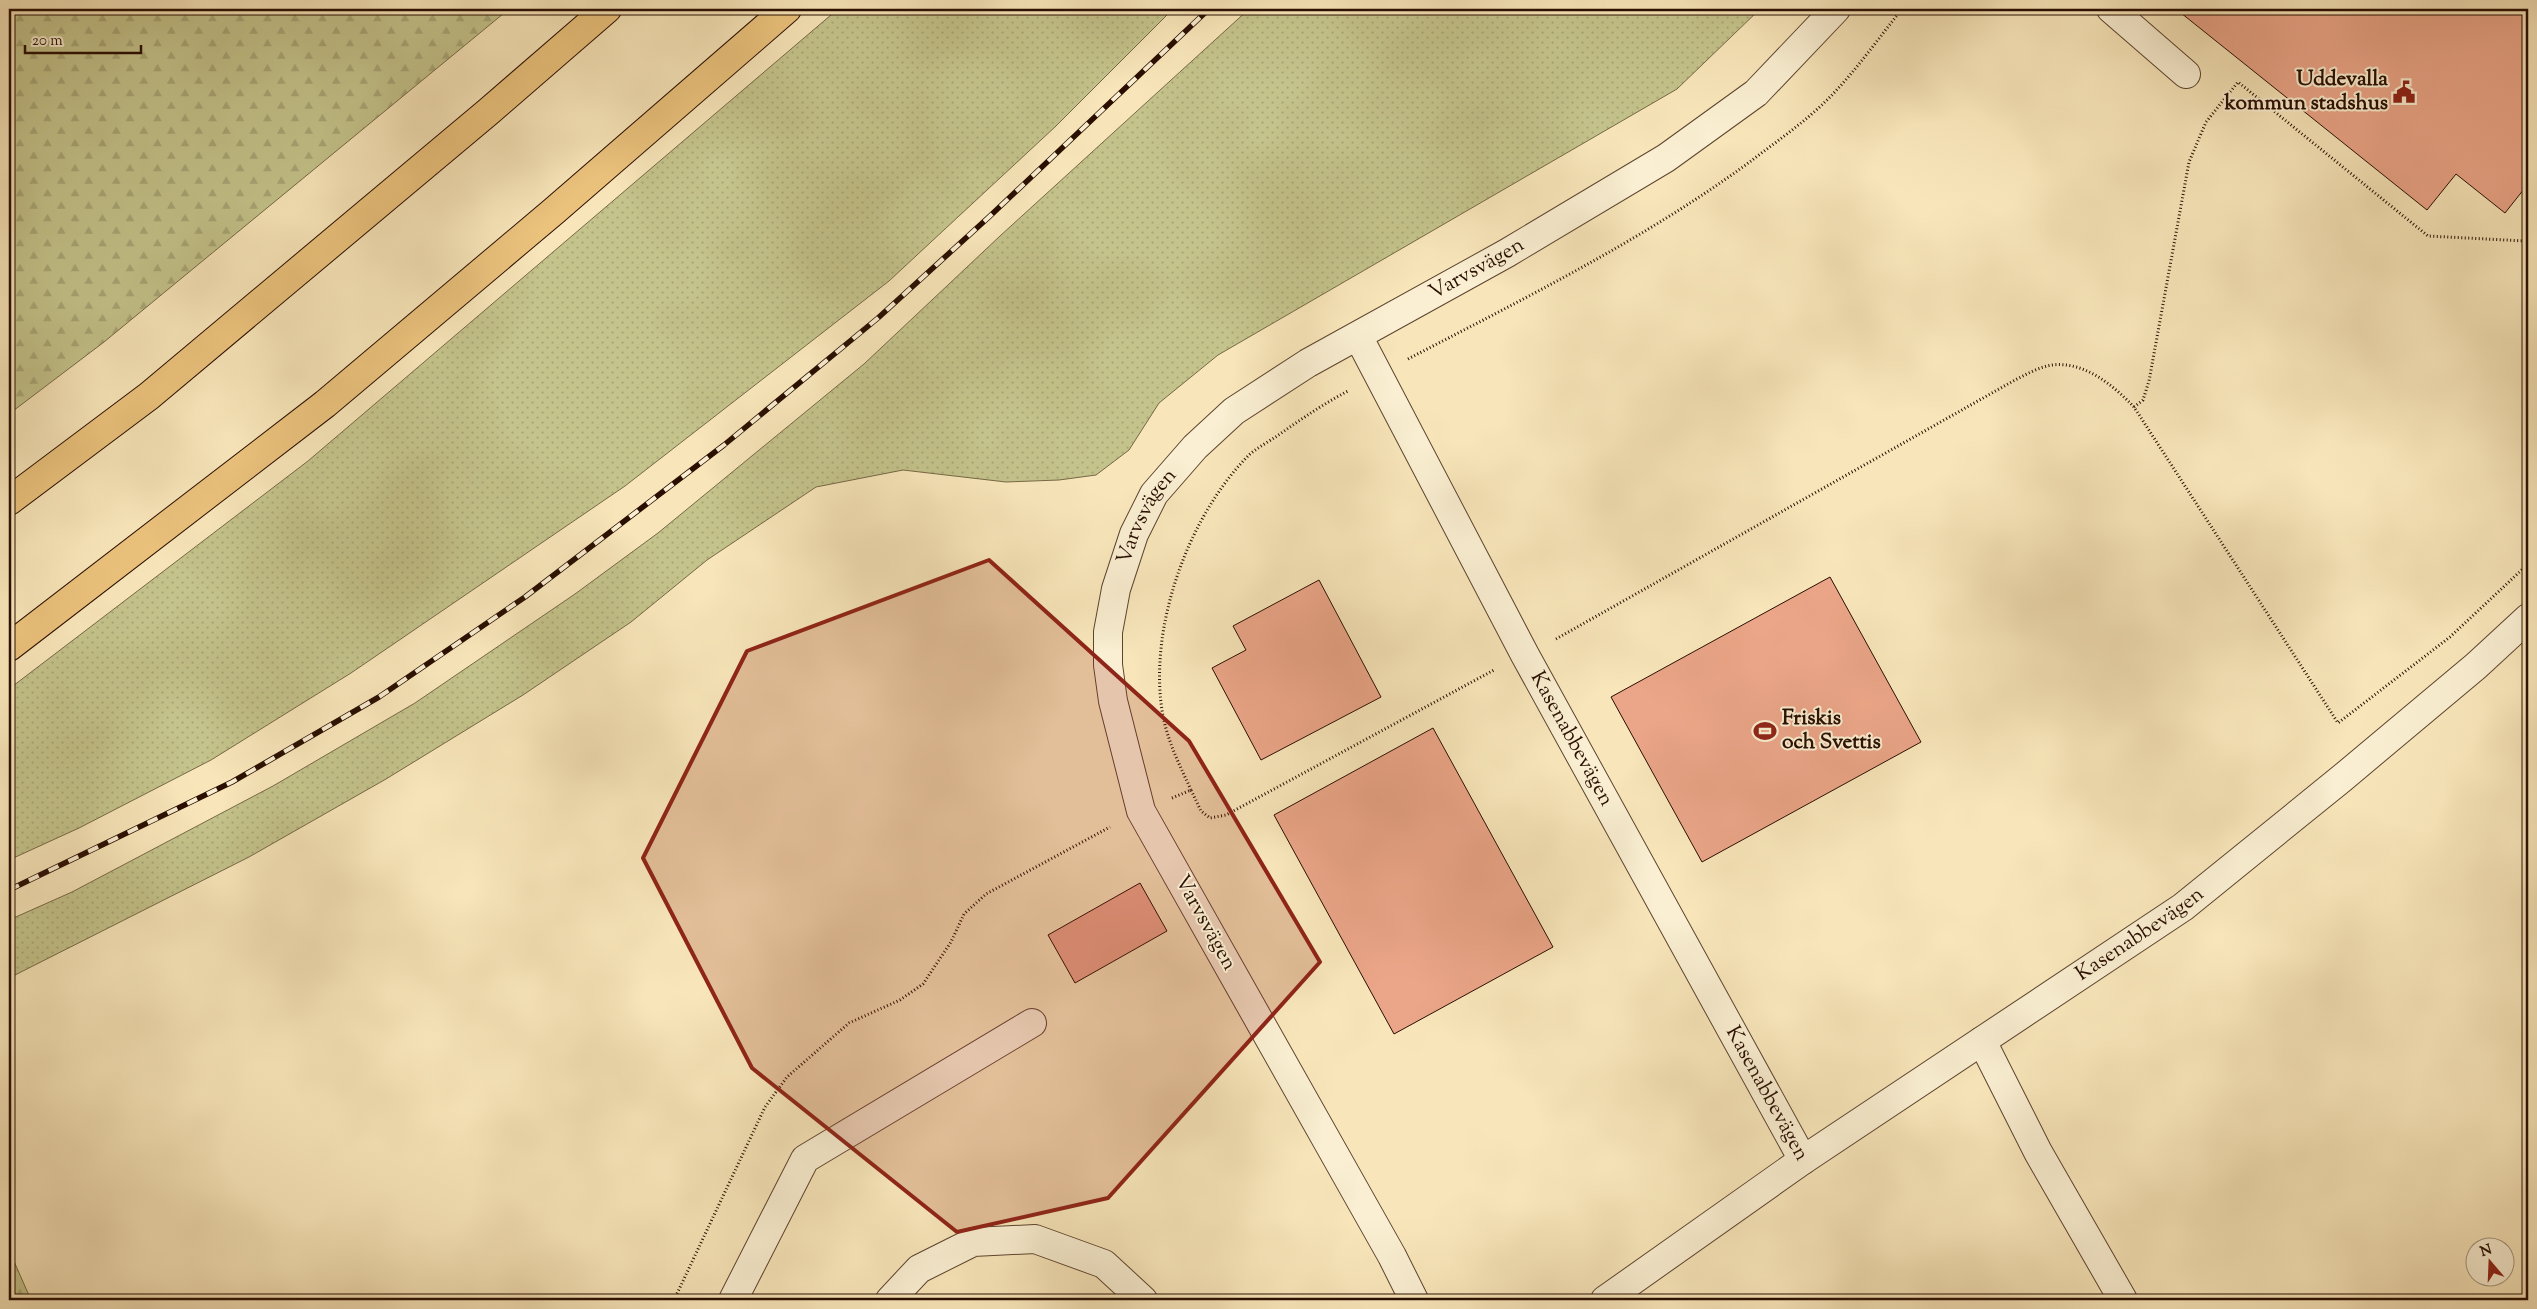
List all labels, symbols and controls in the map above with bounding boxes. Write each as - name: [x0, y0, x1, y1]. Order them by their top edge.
- scale bar: [25, 22, 141, 54]
- text: 20 m: [32, 31, 63, 52]
- place label: Uddevalla kommun stadshus: [2224, 65, 2388, 119]
- public building icon: Uddevalla kommun stadshus: [2391, 79, 2417, 105]
- street label: Varvsvägen: [1424, 231, 1530, 308]
- street label: Varvsvägen: [1110, 462, 1185, 568]
- street label: Kasenabbevägen: [1522, 666, 1621, 812]
- place label: Friskis och Svettis: [1782, 704, 1881, 758]
- sports icon: Friskis och Svettis: [1752, 718, 1778, 744]
- street label: Varvsvägen: [1166, 870, 1244, 976]
- street label: Kasenabbevägen: [2070, 880, 2211, 989]
- street label: Kasenabbevägen: [1717, 1021, 1816, 1167]
- north arrow: [2464, 1236, 2514, 1286]
- text: N: [2478, 1240, 2495, 1263]

